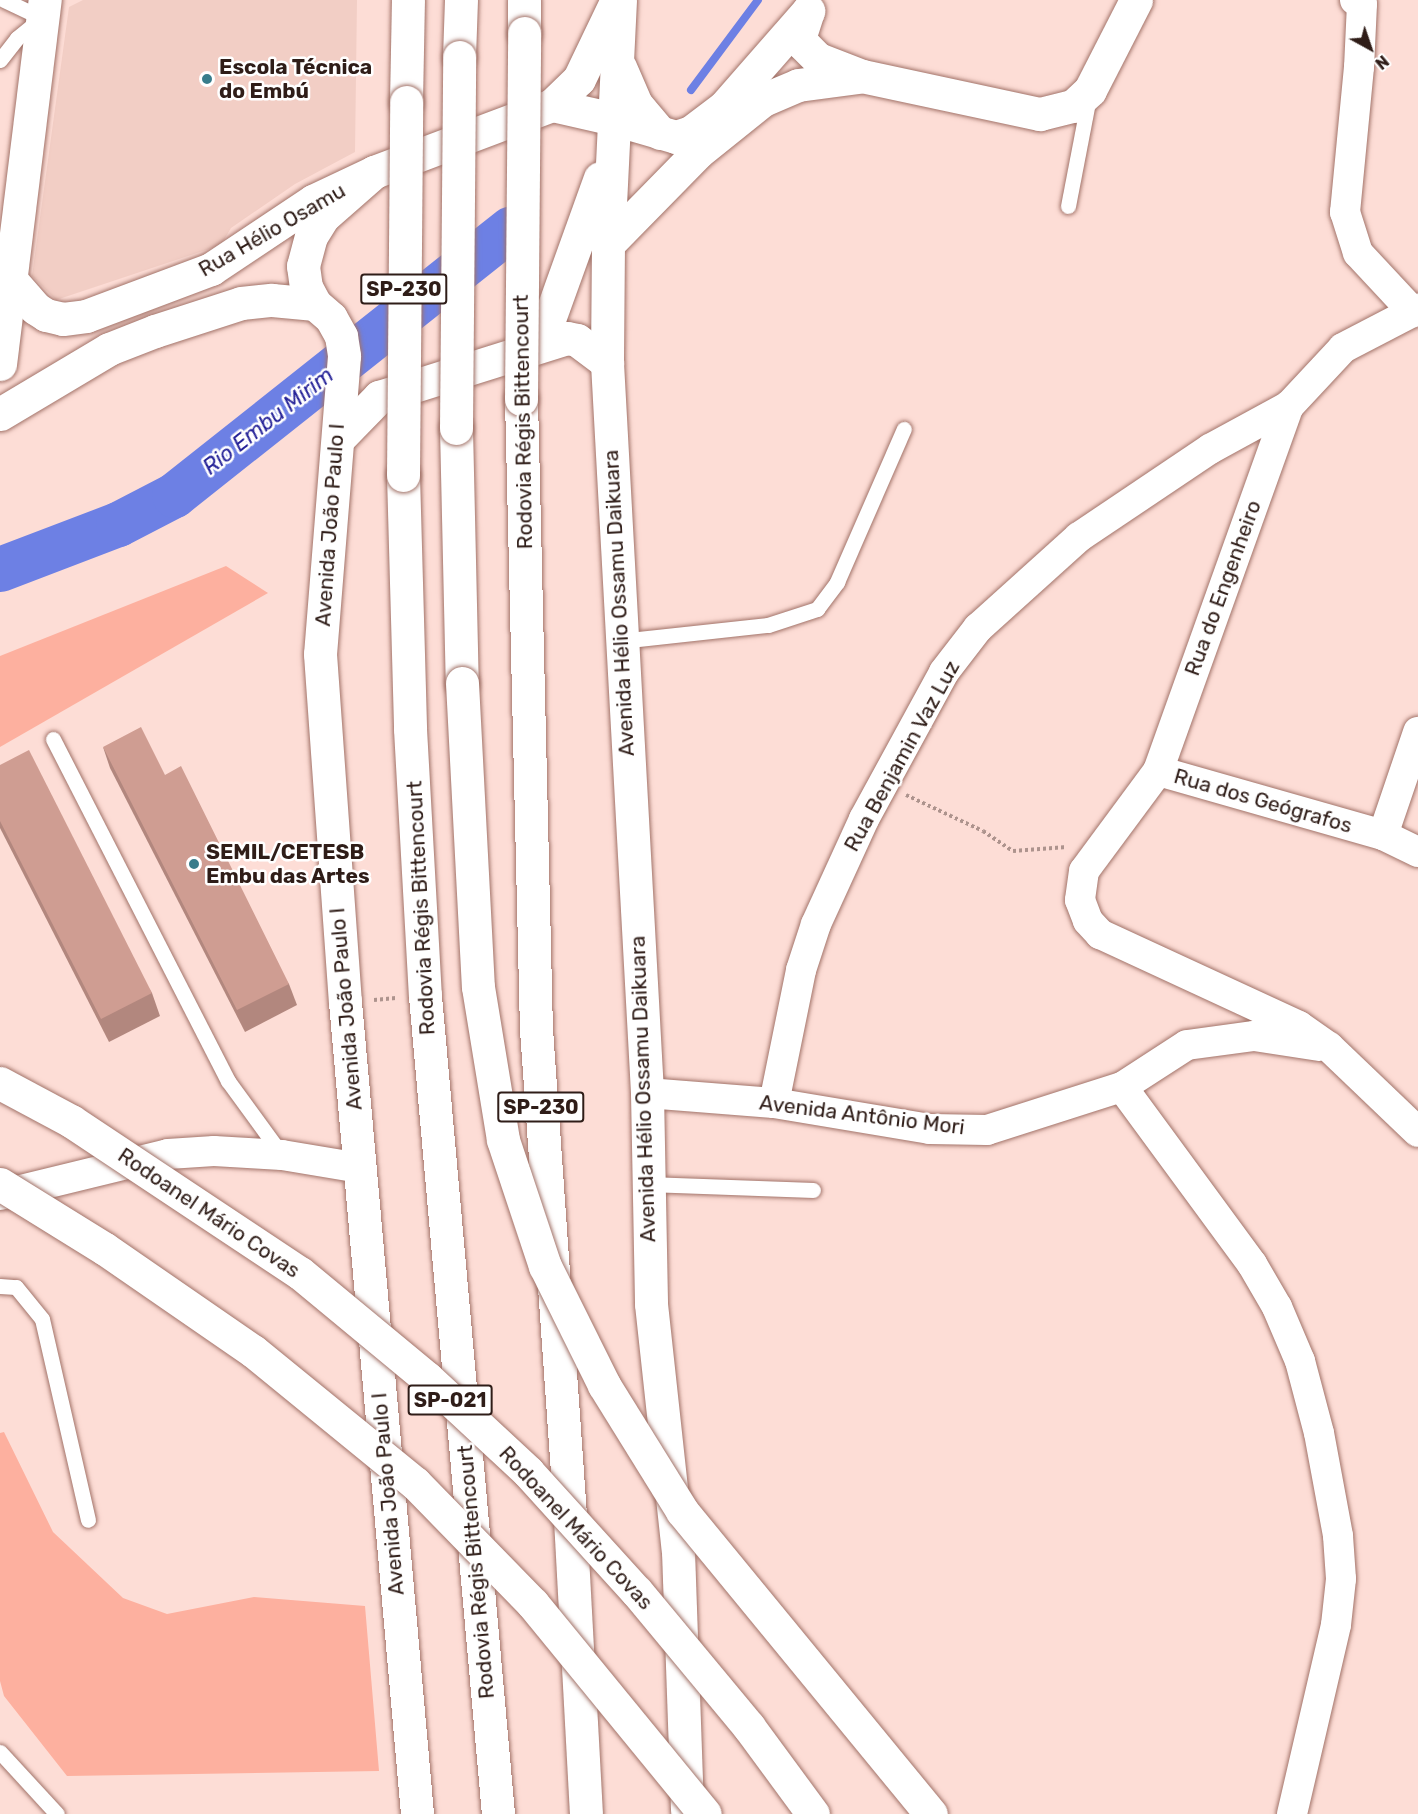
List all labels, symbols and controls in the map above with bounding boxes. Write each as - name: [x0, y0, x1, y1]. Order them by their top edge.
- north arrow: [1340, 18, 1400, 78]
- text: N: [1371, 51, 1392, 73]
- place label: Escola Técnica do Embú: [219, 54, 373, 104]
- marker: Escola Técnica do Embú: [200, 72, 214, 86]
- street label: Rua Hélio Osamu: [194, 178, 350, 282]
- road number: SP-230: [359, 272, 449, 306]
- street label: Rodovia Régis Bittencourt: [508, 294, 538, 550]
- water label: Rio Embu Mirim: [197, 362, 339, 480]
- street label: Avenida João Paulo I: [310, 423, 350, 627]
- street label: Avenida Hélio Ossamu Daikuara: [598, 449, 640, 757]
- street label: Rua do Engenheiro: [1180, 497, 1266, 679]
- street label: Rua Benjamin Vaz Luz: [839, 656, 965, 856]
- street label: Rua dos Geógrafos: [1171, 764, 1355, 838]
- street label: Rodovia Régis Bittencourt: [402, 780, 440, 1036]
- place label: SEMIL/CETESB Embu das Artes: [206, 839, 370, 889]
- marker: SEMIL/CETESB Embu das Artes: [187, 857, 201, 871]
- street label: Avenida João Paulo I: [325, 907, 367, 1111]
- street label: Avenida Hélio Ossamu Daikuara: [625, 935, 661, 1243]
- road number: SP-230: [496, 1090, 586, 1124]
- street label: Avenida Antônio Mori: [758, 1090, 966, 1140]
- street label: Rodoanel Mário Covas: [113, 1143, 305, 1283]
- road number: SP-021: [406, 1383, 494, 1417]
- street label: Avenida João Paulo I: [367, 1392, 409, 1596]
- street label: Rodoanel Mário Covas: [494, 1441, 658, 1615]
- street label: Rodovia Régis Bittencourt: [452, 1444, 500, 1700]

